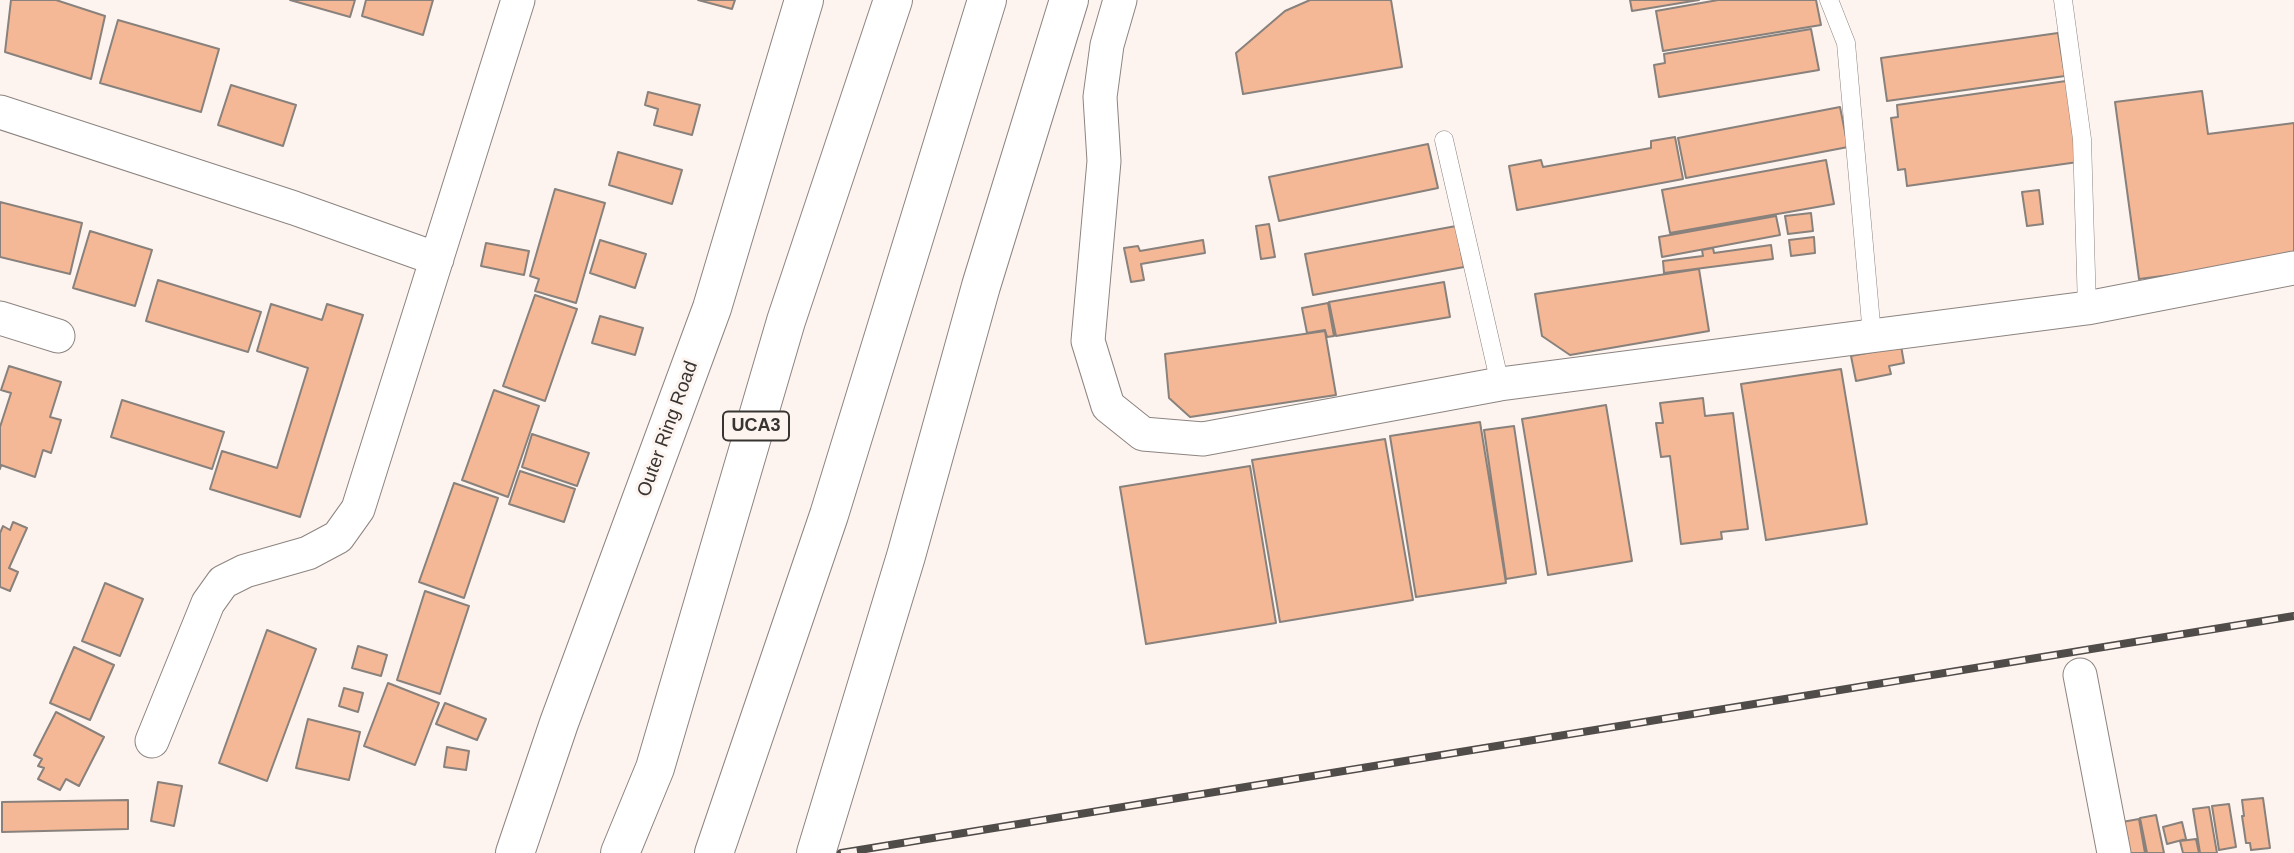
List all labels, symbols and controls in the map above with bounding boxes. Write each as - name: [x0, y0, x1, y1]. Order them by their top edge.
- street label: Outer Ring Road: [633, 358, 703, 500]
- road number: UCA3: [723, 412, 789, 440]

